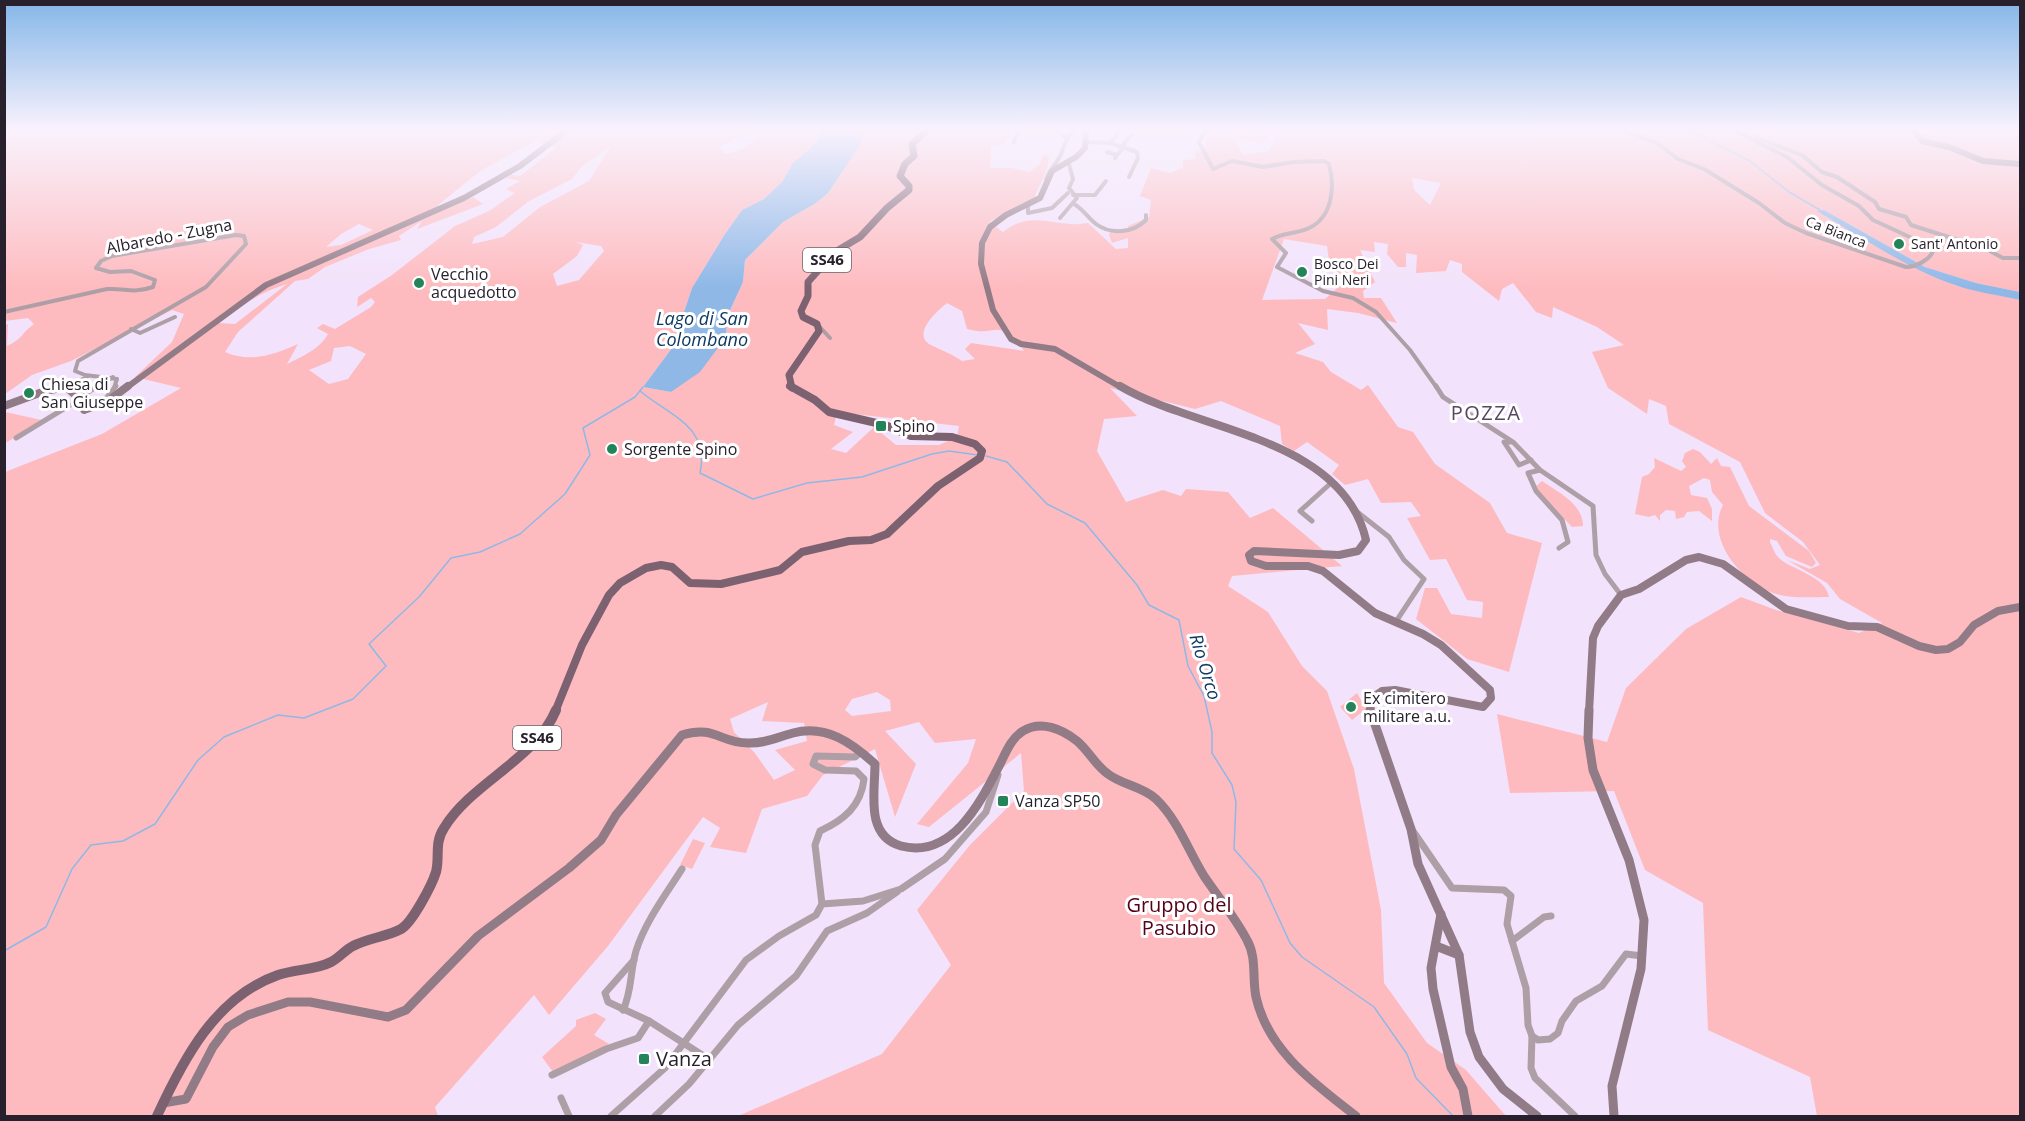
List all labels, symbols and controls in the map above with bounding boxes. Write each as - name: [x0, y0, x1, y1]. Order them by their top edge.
- street label: Ca Bianca: [1803, 211, 1869, 252]
- street label: Albaredo - Zugna: [104, 213, 234, 259]
- place label: Sant' Antonio: [1911, 234, 1998, 253]
- marker: Sant' Antonio: [1892, 237, 1906, 251]
- road number: SS46: [803, 248, 851, 272]
- place label: Bosco Dei Pini Neri: [1314, 254, 1378, 289]
- place label: Vecchio acquedotto: [431, 263, 517, 303]
- marker: Bosco Dei Pini Neri: [1295, 265, 1309, 279]
- marker: Vecchio acquedotto: [412, 276, 426, 290]
- water label: Lago di San Colombano: [656, 306, 748, 351]
- place label: Chiesa di San Giuseppe: [41, 373, 143, 413]
- marker: Chiesa di San Giuseppe: [22, 386, 36, 400]
- district label: POZZA: [1451, 399, 1521, 426]
- place label: Spino: [893, 415, 935, 437]
- marker: Spino: [874, 419, 888, 433]
- place label: Sorgente Spino: [624, 438, 737, 460]
- marker: Sorgente Spino: [605, 442, 619, 456]
- water label: Rio Orco: [1185, 631, 1227, 703]
- place label: Ex cimitero militare a.u.: [1363, 687, 1451, 727]
- marker: Ex cimitero militare a.u.: [1344, 700, 1358, 714]
- road number: SS46: [513, 726, 561, 750]
- place label: Vanza SP50: [1015, 790, 1100, 812]
- marker: Vanza SP50: [996, 794, 1010, 808]
- park label: Gruppo del Pasubio: [1126, 891, 1232, 941]
- place label: Vanza: [656, 1045, 712, 1072]
- marker: Vanza: [637, 1052, 651, 1066]

